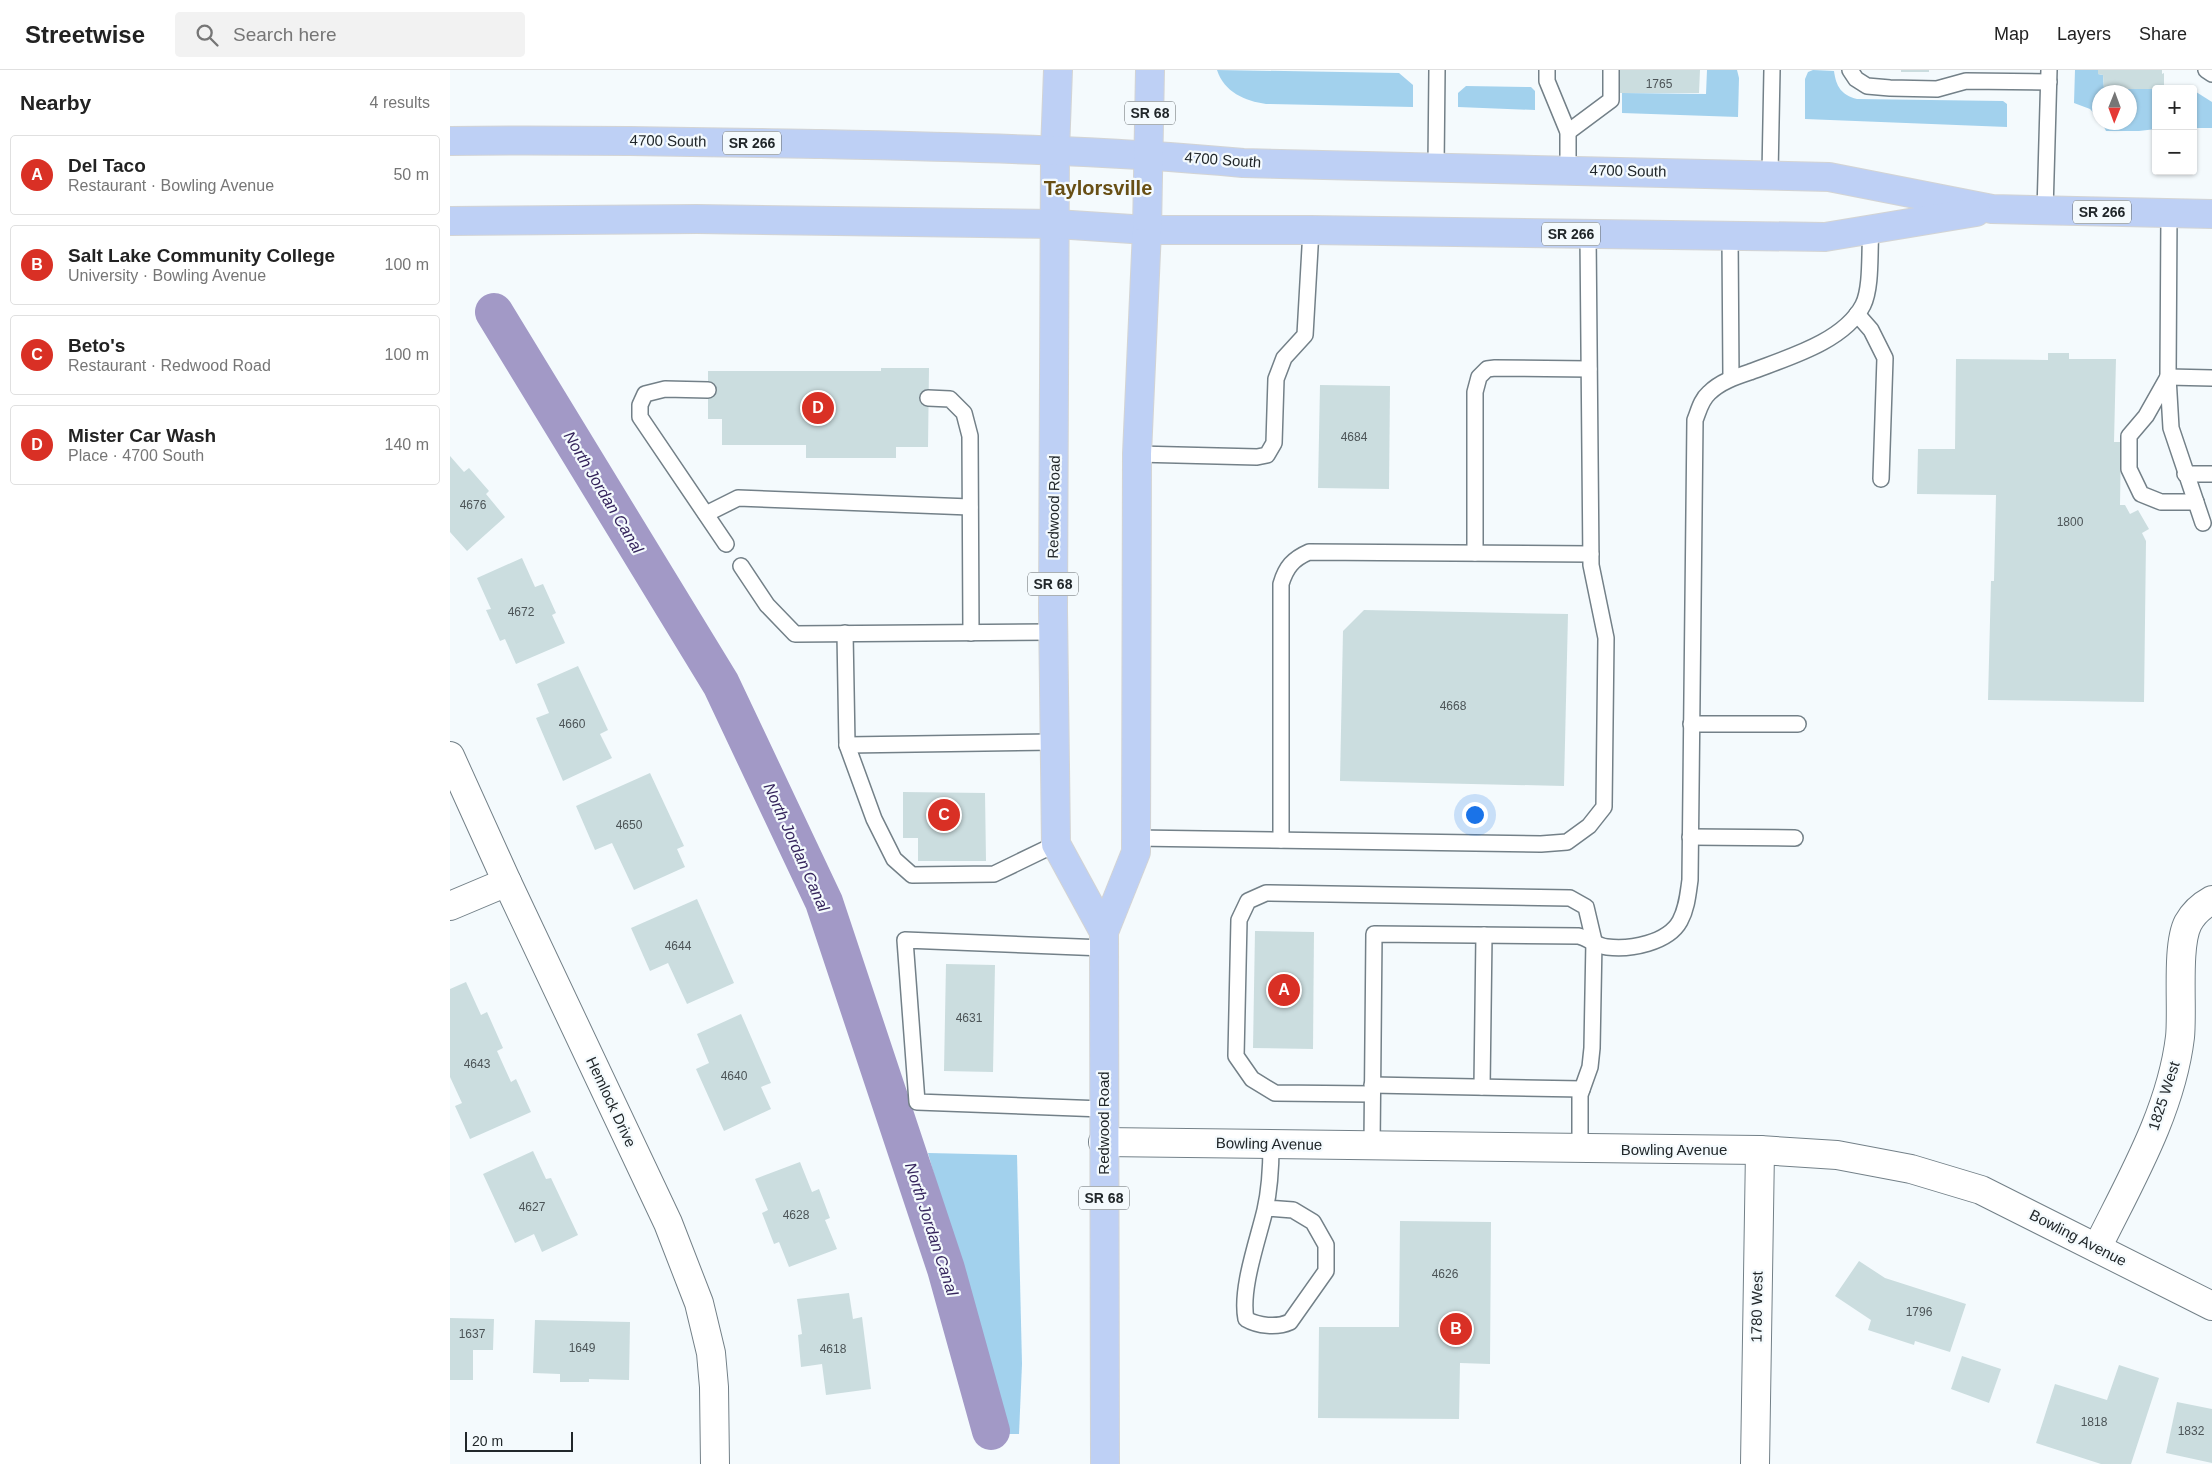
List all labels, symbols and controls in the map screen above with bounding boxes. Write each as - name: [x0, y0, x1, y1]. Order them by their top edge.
- search box: [175, 12, 525, 57]
- text: Streetwise: [25, 21, 145, 48]
- icon: search: [193, 21, 221, 49]
- text: Search here: [233, 24, 337, 45]
- text: Map: [1994, 24, 2029, 44]
- text: Layers: [2057, 24, 2111, 44]
- text: Share: [2139, 24, 2187, 44]
- house number: 1765: [1646, 77, 1673, 91]
- north arrow: [2092, 85, 2137, 130]
- map controls: [2152, 85, 2197, 175]
- button: +: [2152, 85, 2197, 130]
- text: Nearby: [20, 91, 91, 114]
- text: 4 results: [370, 94, 430, 111]
- road number: SR 68: [1125, 102, 1175, 124]
- button: −: [2152, 130, 2197, 175]
- street label: 4700 South: [629, 131, 707, 150]
- road number: SR 266: [723, 132, 781, 154]
- street label: 4700 South: [1184, 148, 1262, 171]
- text: Del Taco: [68, 155, 146, 176]
- street label: 4700 South: [1589, 161, 1667, 180]
- text: A: [31, 166, 43, 183]
- text: 50 m: [393, 166, 429, 183]
- text: Restaurant · Bowling Avenue: [68, 177, 274, 194]
- district label: Taylorsville: [1044, 177, 1152, 199]
- road number: SR 266: [2073, 200, 2131, 224]
- road number: SR 266: [1542, 222, 1600, 245]
- text: Salt Lake Community College: [68, 245, 335, 266]
- text: B: [31, 256, 43, 273]
- text: 100 m: [385, 256, 429, 273]
- text: University · Bowling Avenue: [68, 267, 266, 284]
- text: Beto's: [68, 335, 125, 356]
- text: C: [31, 346, 43, 363]
- text: 100 m: [385, 346, 429, 363]
- text: Restaurant · Redwood Road: [68, 357, 271, 374]
- pin: D: [802, 389, 834, 427]
- text: Mister Car Wash: [68, 425, 216, 446]
- water label: North Jordan Canal: [561, 428, 647, 556]
- house number: 4684: [1341, 430, 1368, 444]
- text: D: [31, 436, 43, 453]
- text: 140 m: [385, 436, 429, 453]
- text: Place · 4700 South: [68, 447, 204, 464]
- street label: Redwood Road: [1044, 455, 1063, 559]
- house number: 4676: [460, 498, 487, 512]
- house number: 1800: [2057, 515, 2084, 529]
- road number: SR 68: [1028, 572, 1078, 596]
- house number: 4672: [508, 605, 535, 619]
- house number: 4668: [1440, 699, 1467, 713]
- house number: 4660: [559, 717, 586, 731]
- water label: North Jordan Canal: [761, 780, 833, 914]
- pin: C: [928, 796, 960, 834]
- your location: [1462, 802, 1488, 828]
- house number: 4650: [616, 818, 643, 832]
- house number: 4644: [665, 939, 692, 953]
- pin: A: [1268, 971, 1300, 1009]
- house number: 4631: [956, 1011, 983, 1025]
- street label: Hemlock Drive: [583, 1054, 640, 1150]
- house number: 4643: [464, 1057, 491, 1071]
- street label: 1825 West: [2144, 1058, 2183, 1132]
- house number: 4640: [721, 1069, 748, 1083]
- street label: Redwood Road: [1095, 1071, 1112, 1175]
- street label: Bowling Avenue: [1216, 1134, 1322, 1153]
- street label: Bowling Avenue: [1621, 1141, 1727, 1158]
- water label: North Jordan Canal: [902, 1161, 961, 1298]
- road number: SR 68: [1079, 1186, 1129, 1210]
- house number: 4627: [519, 1200, 546, 1214]
- street label: Bowling Avenue: [2027, 1206, 2130, 1269]
- house number: 4628: [783, 1208, 810, 1222]
- house number: 4626: [1432, 1267, 1459, 1281]
- street label: 1780 West: [1747, 1270, 1766, 1343]
- house number: 1796: [1906, 1305, 1933, 1319]
- pin: B: [1440, 1310, 1472, 1348]
- house number: 1637: [459, 1327, 486, 1341]
- house number: 1649: [569, 1341, 596, 1355]
- house number: 4618: [820, 1342, 847, 1356]
- house number: 1818: [2081, 1415, 2108, 1429]
- house number: 1832: [2178, 1424, 2205, 1438]
- scale bar: [465, 1429, 572, 1452]
- text: 20 m: [472, 1433, 503, 1449]

